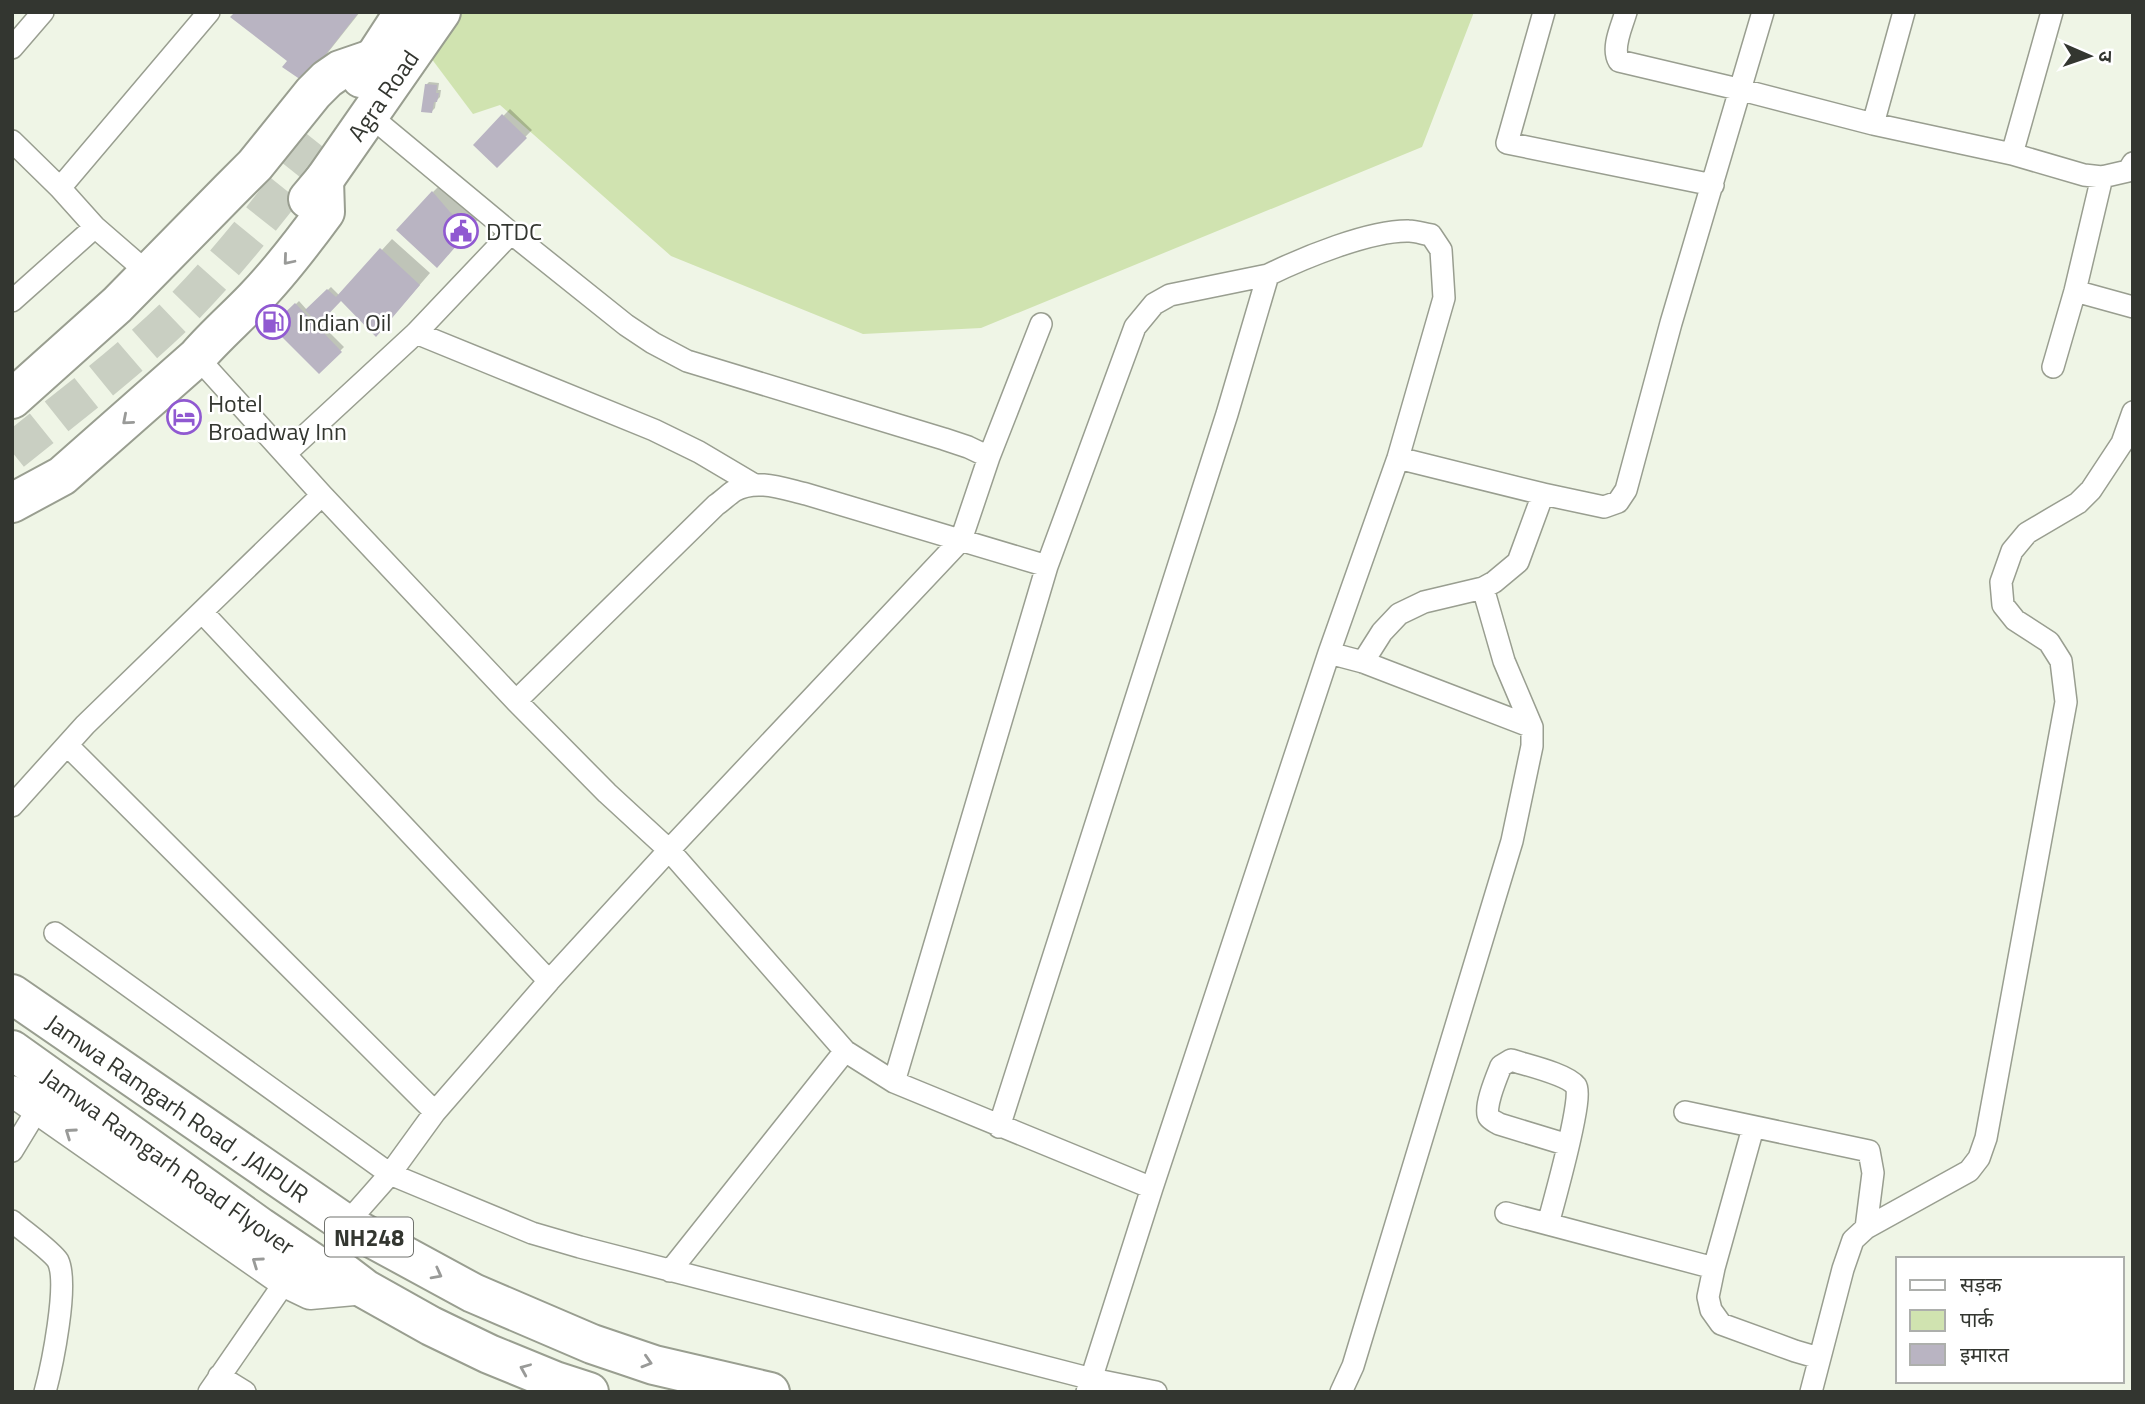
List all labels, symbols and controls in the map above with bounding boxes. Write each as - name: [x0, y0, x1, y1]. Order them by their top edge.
- north arrow: [2054, 21, 2124, 91]
- street label: Agra Road: [338, 42, 427, 148]
- text: उ: [2092, 51, 2121, 64]
- public building icon: DTDC: [442, 212, 480, 250]
- place label: DTDC: [486, 213, 542, 249]
- one-way arrow: [284, 252, 296, 265]
- fuel station icon: Indian Oil: [254, 303, 292, 341]
- place label: Indian Oil: [298, 304, 392, 340]
- place label: Hotel Broadway Inn: [208, 385, 347, 449]
- hotel icon: Hotel Broadway Inn: [165, 398, 203, 436]
- one-way arrow: [122, 412, 135, 425]
- street label: Jamwa Ramgarh Road , JAIPUR: [39, 1005, 316, 1211]
- street label: Jamwa Ramgarh Road Flyover: [34, 1059, 302, 1264]
- one-way arrow: [65, 1129, 78, 1141]
- road number: NH248: [325, 1218, 413, 1256]
- legend: [1896, 1257, 2124, 1383]
- one-way arrow: [252, 1258, 265, 1270]
- one-way arrow: [430, 1266, 442, 1280]
- text: सड़क: [1960, 1268, 2002, 1300]
- text: पार्क: [1960, 1303, 1994, 1335]
- text: इमारत: [1960, 1338, 2010, 1370]
- one-way arrow: [640, 1353, 652, 1368]
- one-way arrow: [520, 1363, 532, 1377]

